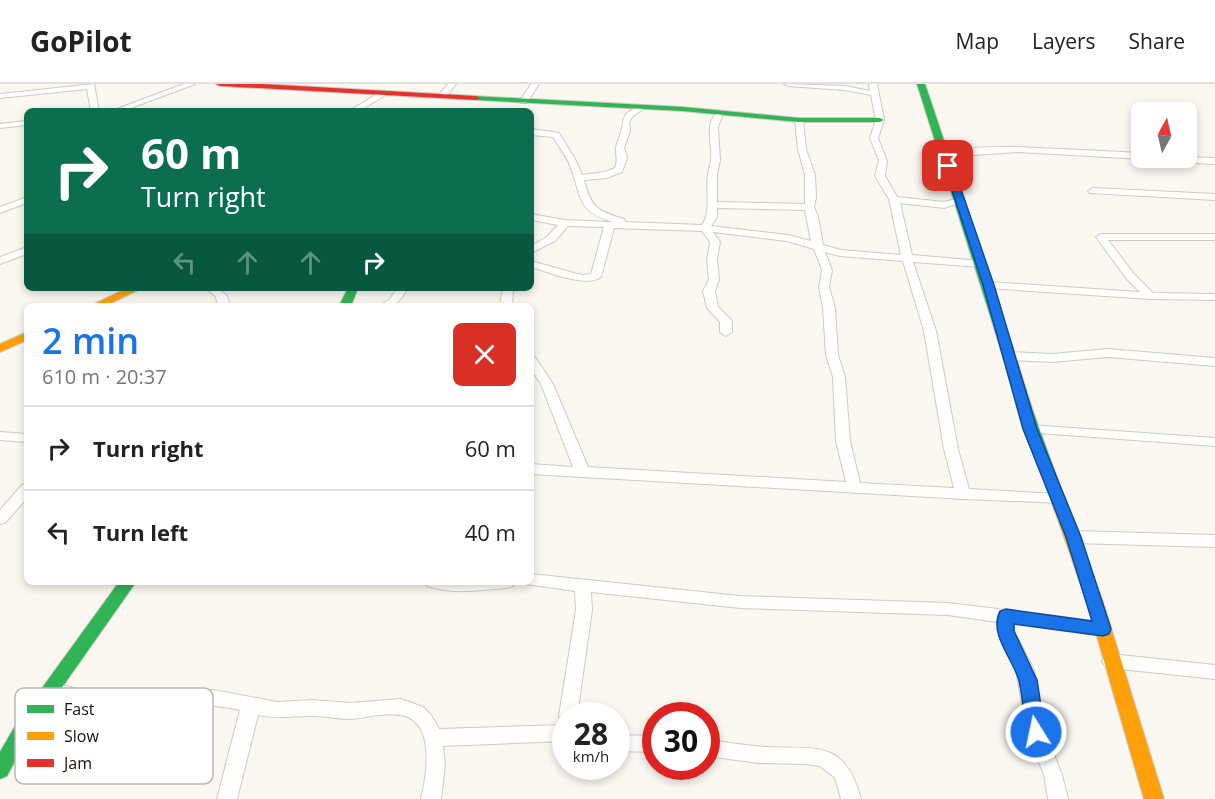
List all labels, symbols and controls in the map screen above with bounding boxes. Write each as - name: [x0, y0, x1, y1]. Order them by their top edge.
- text: GoPilot: [30, 22, 132, 60]
- text: Map: [956, 27, 999, 55]
- text: Layers: [1032, 27, 1096, 55]
- text: Share: [1129, 27, 1185, 55]
- north arrow: [1131, 102, 1197, 168]
- map controls: [1131, 102, 1197, 168]
- text: 60 m: [141, 124, 241, 181]
- icon: right: [42, 132, 120, 210]
- pin: [922, 140, 973, 191]
- icon: arrive: [931, 149, 964, 182]
- text: Turn right: [141, 178, 266, 215]
- icon: left: [168, 246, 201, 279]
- icon: ahead: [231, 246, 264, 279]
- icon: ahead: [294, 246, 327, 279]
- icon: right: [357, 246, 390, 279]
- text: 2 min: [42, 316, 139, 365]
- button: close: [453, 323, 516, 386]
- text: 610 m · 20:37: [42, 363, 167, 390]
- icon: right: [42, 432, 75, 465]
- text: Turn right: [93, 433, 204, 463]
- text: 60 m: [465, 433, 516, 463]
- icon: left: [42, 516, 75, 549]
- text: Turn left: [93, 517, 188, 547]
- text: 40 m: [465, 517, 516, 547]
- legend: [15, 688, 213, 784]
- text: Fast: [64, 698, 95, 720]
- position arrow: [1004, 700, 1068, 764]
- speed limit sign: 30: [642, 702, 720, 780]
- text: 28: [574, 713, 608, 754]
- text: Slow: [64, 725, 99, 747]
- text: km/h: [573, 746, 609, 766]
- text: Jam: [62, 752, 92, 774]

